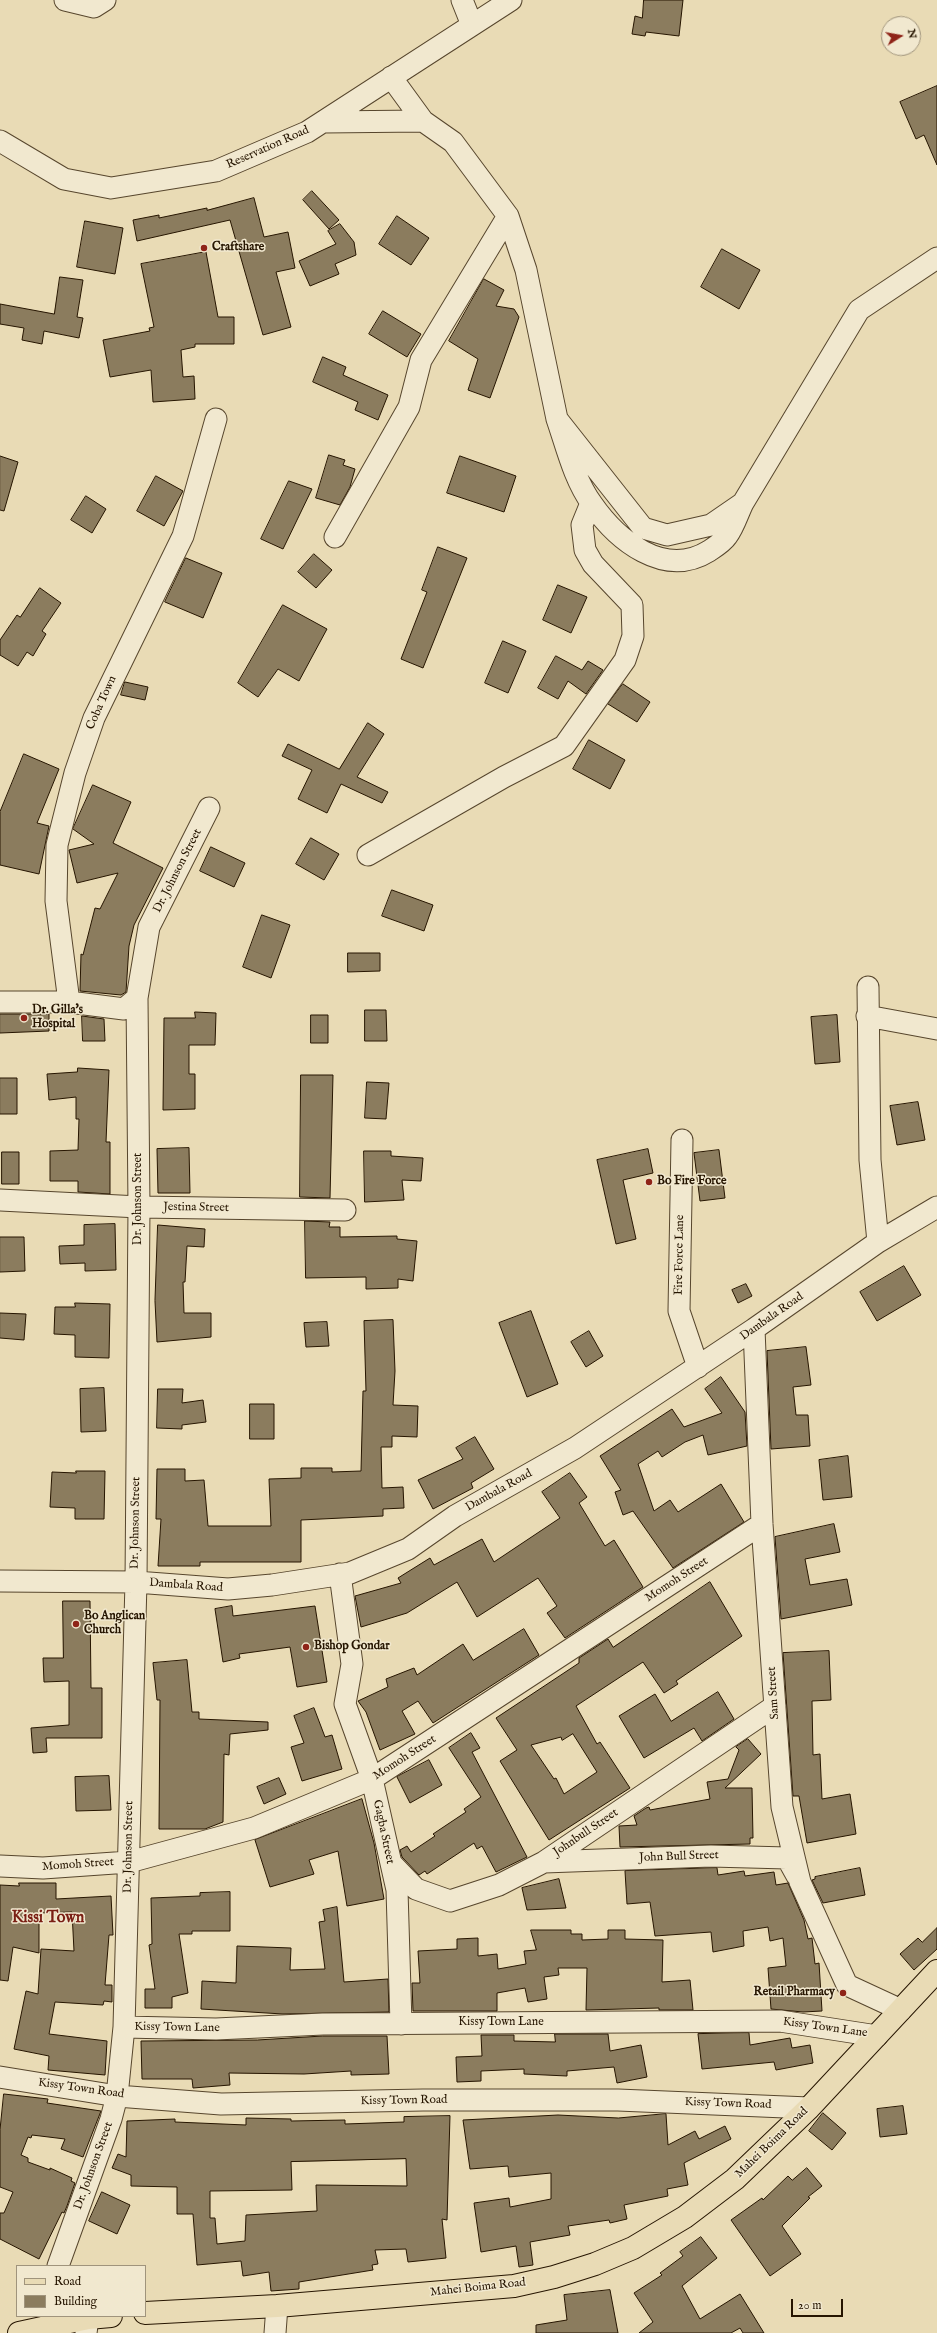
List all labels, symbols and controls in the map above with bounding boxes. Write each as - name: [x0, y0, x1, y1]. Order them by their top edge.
- north arrow: [881, 16, 921, 56]
- text: N: [904, 28, 920, 40]
- street label: Reservation Road: [224, 123, 312, 173]
- place label: Craftshare: [212, 241, 264, 255]
- marker: Craftshare: [199, 243, 209, 253]
- street label: Coba Town: [84, 674, 120, 732]
- street label: Dr. Johnson Street: [151, 827, 205, 915]
- place label: Dr. Gilla's Hospital: [32, 1004, 83, 1032]
- marker: Dr. Gilla's Hospital: [19, 1013, 29, 1023]
- street label: Dr. Johnson Street: [132, 1153, 146, 1245]
- place label: Bo Fire Force: [657, 1175, 726, 1189]
- marker: Bo Fire Force: [644, 1177, 654, 1187]
- street label: Jestina Street: [163, 1200, 229, 1216]
- street label: Fire Force Lane: [672, 1215, 688, 1295]
- street label: Dambala Road: [738, 1290, 806, 1344]
- street label: Dambala Road: [463, 1467, 535, 1515]
- street label: Dr. Johnson Street: [128, 1477, 144, 1569]
- street label: Momoh Street: [643, 1554, 711, 1606]
- street label: Dambala Road: [149, 1576, 223, 1596]
- place label: Bo Anglican Church: [84, 1610, 145, 1638]
- marker: Bo Anglican Church: [71, 1619, 81, 1629]
- place label: Bishop Gondar: [314, 1640, 390, 1654]
- marker: Bishop Gondar: [301, 1642, 311, 1652]
- street label: Sam Street: [765, 1666, 783, 1720]
- street label: Momoh Street: [371, 1732, 439, 1784]
- street label: Gagba Street: [369, 1799, 397, 1865]
- street label: Dr. Johnson Street: [121, 1801, 137, 1893]
- street label: Johnbull Street: [551, 1806, 621, 1860]
- street label: John Bull Street: [639, 1848, 719, 1866]
- street label: Momoh Street: [42, 1855, 114, 1875]
- district label: Kissi Town: [12, 1909, 84, 1929]
- place label: Retail Pharmacy: [754, 1986, 835, 2000]
- marker: Retail Pharmacy: [838, 1988, 848, 1998]
- street label: Kissy Town Lane: [782, 2015, 868, 2041]
- street label: Kissy Town Lane: [458, 2016, 544, 2030]
- street label: Kissy Town Lane: [134, 2020, 220, 2036]
- street label: Kissy Town Road: [37, 2076, 125, 2102]
- street label: Kissy Town Road: [360, 2093, 448, 2109]
- street label: Kissy Town Road: [684, 2095, 772, 2113]
- street label: Mahei Boima Road: [732, 2105, 812, 2181]
- street label: Dr. Johnson Street: [71, 2120, 117, 2212]
- legend: [16, 2265, 146, 2317]
- text: Road: [54, 2274, 81, 2289]
- street label: Mahei Boima Road: [430, 2276, 526, 2300]
- scale bar: [793, 2291, 845, 2317]
- text: Building: [54, 2294, 97, 2309]
- text: 20 m: [798, 2298, 821, 2313]

